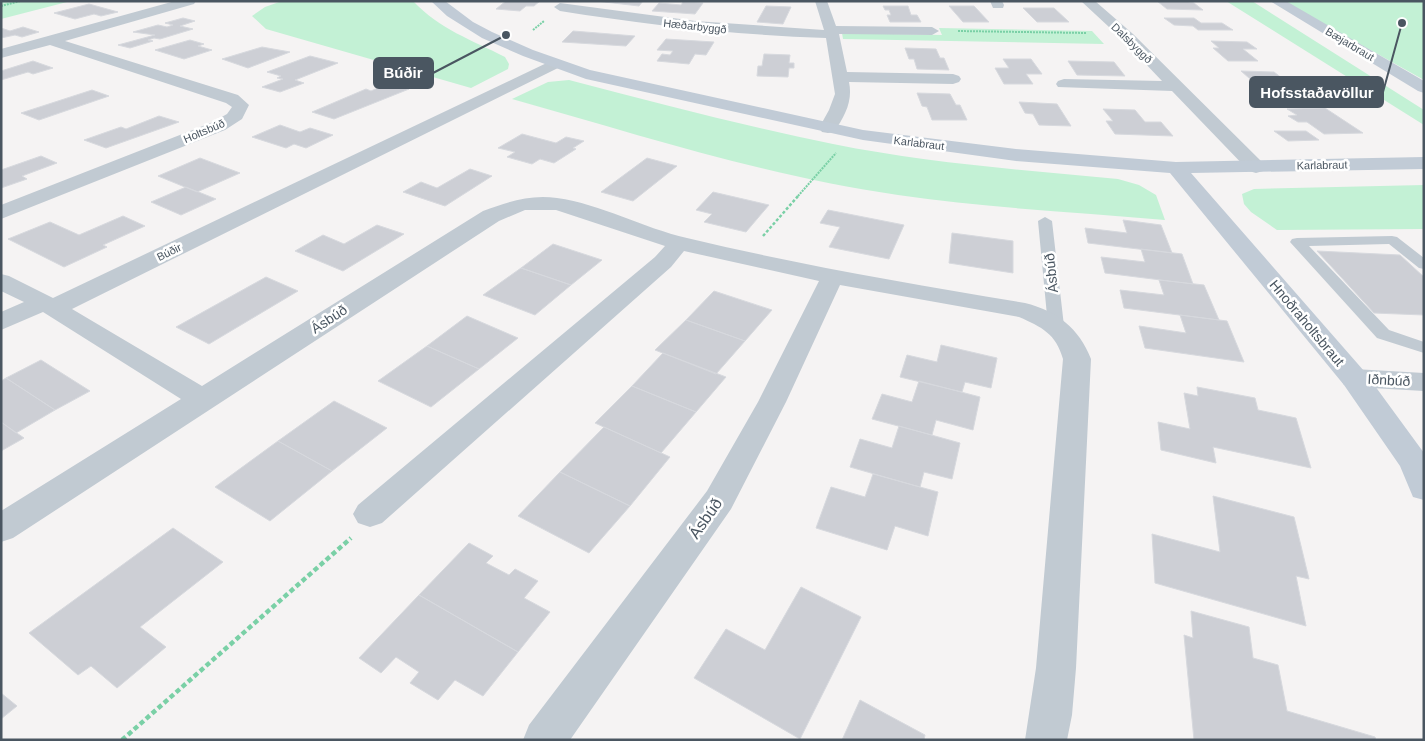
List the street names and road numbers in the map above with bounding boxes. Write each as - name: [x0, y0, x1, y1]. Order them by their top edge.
- street label: Hæðarbyggð: [663, 17, 727, 35]
- street label: Dalsbyggð: [1109, 21, 1155, 65]
- street label: Bæjarbraut: [1324, 25, 1376, 63]
- street label: Holtsbúð: [182, 117, 226, 145]
- street label: Karlabraut: [893, 134, 945, 152]
- street label: Karlabraut: [1297, 159, 1347, 171]
- street label: Búðir: [155, 241, 183, 263]
- street label: Ásbúð: [1041, 252, 1061, 294]
- street label: Hnoðraholtsbraut: [1266, 277, 1348, 369]
- street label: Ásbúð: [308, 301, 350, 337]
- street label: Iðnbúð: [1367, 371, 1411, 389]
- street label: Ásbúð: [685, 494, 725, 542]

